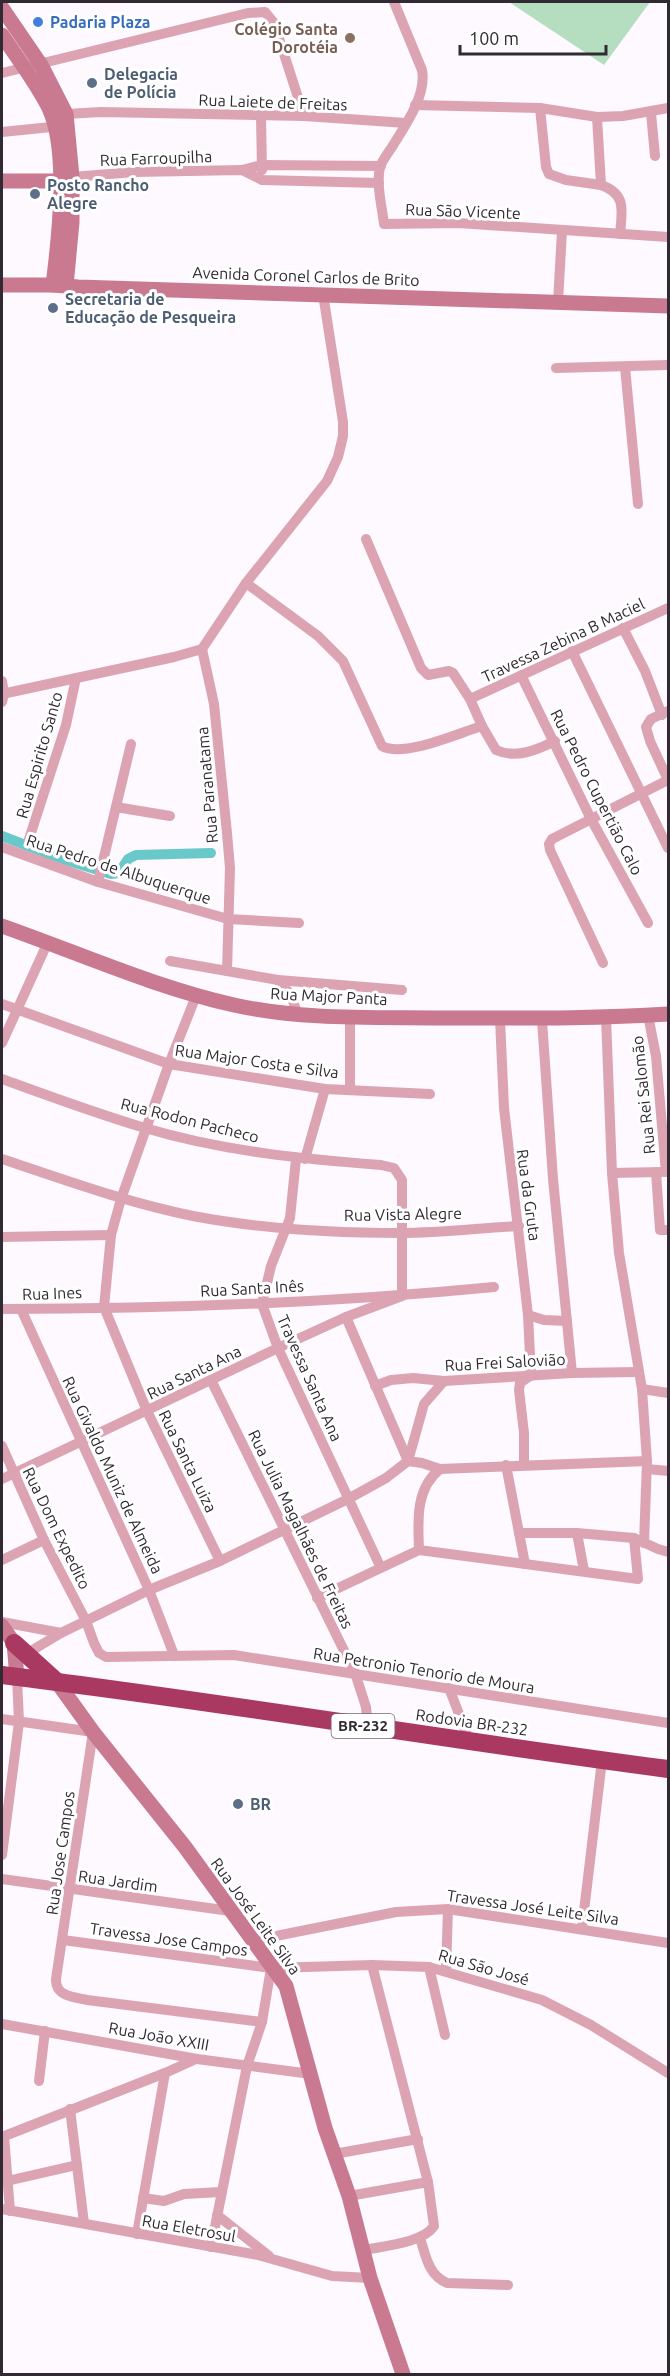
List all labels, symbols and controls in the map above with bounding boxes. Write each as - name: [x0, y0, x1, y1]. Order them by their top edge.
- place label: Padaria Plaza: [50, 13, 151, 31]
- marker: Padaria Plaza: [31, 15, 45, 29]
- scale bar: [460, 18, 606, 56]
- place label: Colégio Santa Dorotéia: [234, 20, 338, 56]
- text: 100 m: [469, 28, 519, 48]
- marker: Colégio Santa Dorotéia: [343, 31, 357, 45]
- place label: Delegacia de Polícia: [104, 65, 178, 101]
- marker: Delegacia de Polícia: [85, 76, 99, 90]
- street label: Rua Laiete de Freitas: [198, 90, 348, 114]
- street label: Rua Farroupilha: [100, 147, 212, 169]
- place label: Posto Rancho Alegre: [47, 176, 149, 212]
- marker: Posto Rancho Alegre: [28, 187, 42, 201]
- street label: Rua São Vicente: [405, 200, 521, 222]
- street label: Avenida Coronel Carlos de Brito: [192, 263, 420, 289]
- place label: Secretaria de Educação de Pesqueira: [65, 290, 236, 327]
- marker: Secretaria de Educação de Pesqueira: [46, 301, 60, 315]
- street label: Travessa Zebina B Maciel: [479, 594, 647, 686]
- street label: Rua Espirito Santo: [12, 690, 66, 820]
- street label: Rua Pedro Cupertião Calo: [547, 706, 647, 878]
- street label: Rua Paranatama: [193, 726, 221, 844]
- street label: Rua Pedro de Albuquerque: [24, 831, 214, 907]
- street label: Rua Major Panta: [270, 984, 388, 1008]
- street label: Rua Rei Salomão: [628, 1035, 658, 1155]
- street label: Rua Major Costa e Silva: [174, 1041, 340, 1081]
- street label: Rua Rodon Pacheco: [119, 1094, 261, 1146]
- street label: Rua da Gruta: [514, 1148, 544, 1242]
- street label: Rua Vista Alegre: [344, 1204, 462, 1224]
- street label: Rua Santa Inês: [200, 1276, 304, 1300]
- street label: Rua Ines: [22, 1283, 82, 1303]
- street label: Travessa Santa Ana: [274, 1312, 346, 1444]
- street label: Rua Santa Ana: [144, 1341, 244, 1403]
- street label: Rua Frei Salovião: [444, 1350, 566, 1374]
- street label: Rua Givaldo Muniz de Almeida: [59, 1373, 167, 1577]
- street label: Rua Santa Luiza: [155, 1407, 221, 1515]
- street label: Rua Julia Magalhães de Freitas: [245, 1427, 357, 1631]
- street label: Rua Dom Expedito: [20, 1464, 94, 1592]
- street label: Rua Petronio Tenorio de Moura: [312, 1644, 536, 1696]
- street label: Rodovia BR-232: [415, 1705, 529, 1739]
- road number: BR-232: [332, 1714, 394, 1738]
- street label: Rua Jose Campos: [42, 1790, 78, 1916]
- place label: BR: [250, 1795, 272, 1813]
- marker: BR: [231, 1797, 245, 1811]
- street label: Rua José Leite Silva: [208, 1854, 304, 1978]
- street label: Rua Jardim: [77, 1867, 159, 1895]
- street label: Travessa José Leite Silva: [446, 1886, 620, 1928]
- street label: Travessa Jose Campos: [89, 1919, 249, 1959]
- street label: Rua São José: [437, 1945, 531, 1989]
- street label: Rua João XXIII: [107, 2018, 211, 2054]
- street label: Rua Eletrosul: [141, 2211, 237, 2245]

